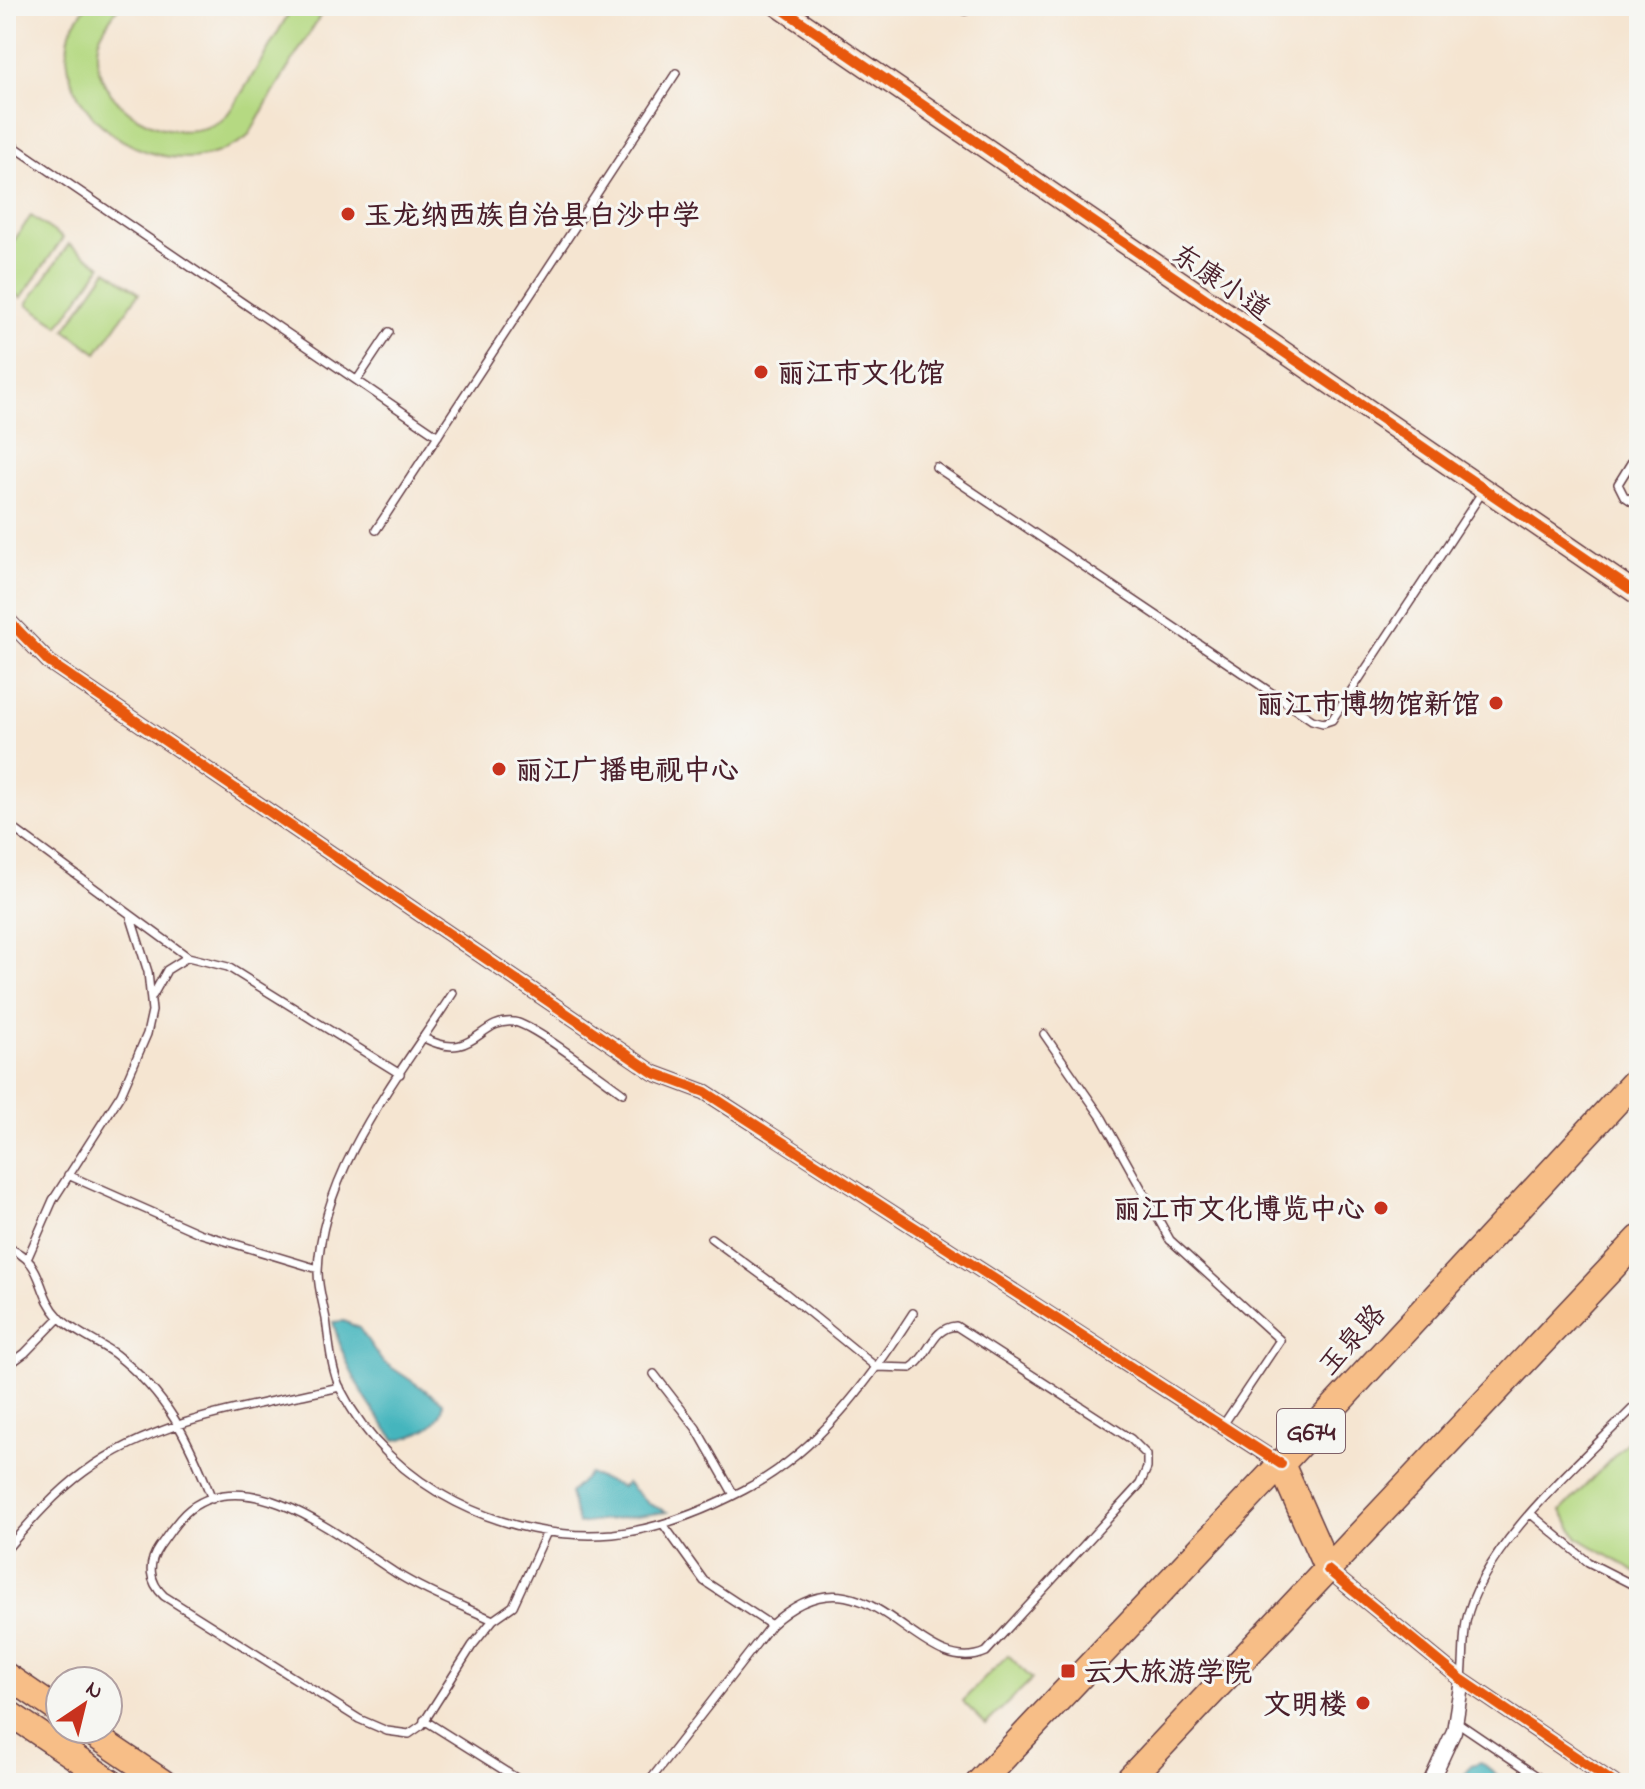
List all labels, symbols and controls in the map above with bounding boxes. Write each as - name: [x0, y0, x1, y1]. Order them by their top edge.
- place label: 玉龙纳西族自治县白沙中学: [364, 197, 700, 238]
- marker: 玉龙纳西族自治县白沙中学: [339, 205, 357, 223]
- street label: 东康小道: [1162, 236, 1278, 332]
- place label: 丽江市文化馆: [777, 355, 945, 396]
- marker: 丽江市文化馆: [752, 363, 770, 381]
- place label: 丽江市博物馆新馆: [1256, 686, 1480, 727]
- marker: 丽江市博物馆新馆: [1487, 694, 1505, 712]
- place label: 丽江广播电视中心: [515, 752, 739, 793]
- marker: 丽江广播电视中心: [490, 760, 508, 778]
- place label: 丽江市文化博览中心: [1113, 1191, 1365, 1232]
- marker: 丽江市文化博览中心: [1372, 1199, 1390, 1217]
- street label: 玉泉路: [1310, 1296, 1397, 1386]
- road number: G674: [1277, 1409, 1345, 1453]
- place label: 云大旅游学院: [1084, 1654, 1252, 1695]
- marker: 云大旅游学院: [1059, 1662, 1077, 1680]
- north arrow: [44, 1665, 124, 1745]
- text: N: [78, 1674, 109, 1708]
- place label: 文明楼: [1263, 1686, 1347, 1727]
- marker: 文明楼: [1354, 1694, 1372, 1712]

